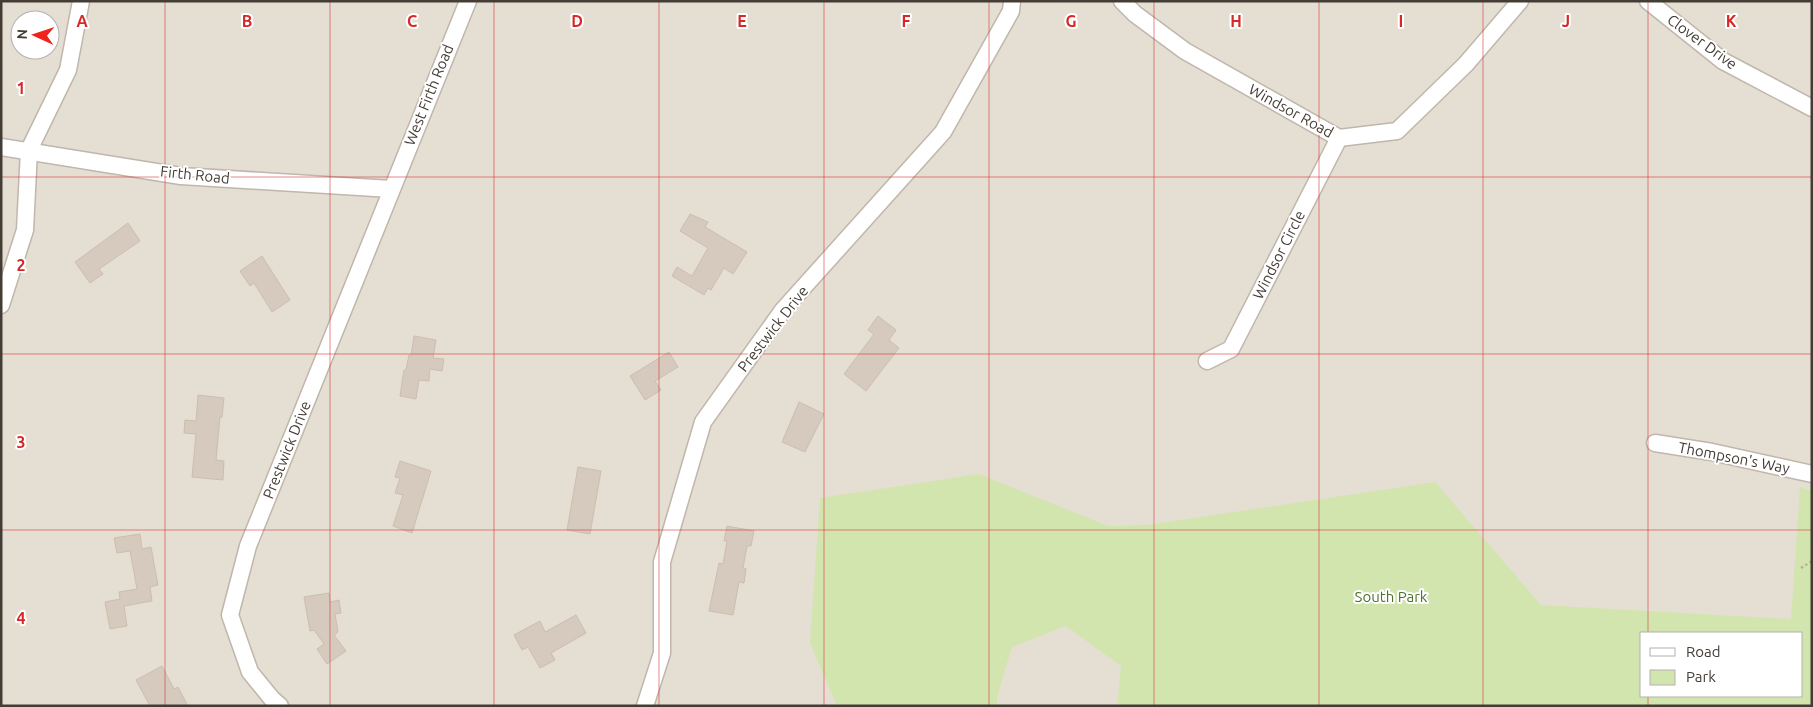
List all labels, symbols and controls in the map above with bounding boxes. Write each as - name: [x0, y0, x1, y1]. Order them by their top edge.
- north arrow: [10, 10, 60, 60]
- street label: Clover Drive: [1664, 11, 1740, 73]
- text: A: [76, 12, 88, 30]
- text: B: [242, 12, 252, 30]
- text: C: [407, 12, 417, 30]
- text: D: [571, 12, 583, 30]
- text: E: [737, 12, 747, 30]
- text: F: [902, 12, 911, 30]
- text: G: [1065, 12, 1077, 30]
- text: H: [1230, 12, 1242, 30]
- text: I: [1399, 12, 1403, 30]
- text: J: [1562, 12, 1570, 30]
- text: K: [1726, 12, 1737, 30]
- text: N: [14, 29, 30, 40]
- street label: West Firth Road: [401, 42, 457, 148]
- text: 1: [16, 79, 26, 97]
- street label: Windsor Road: [1246, 80, 1337, 141]
- street label: Firth Road: [160, 162, 231, 187]
- street label: Windsor Circle: [1249, 208, 1308, 302]
- text: 2: [16, 256, 26, 274]
- street label: Prestwick Drive: [734, 282, 811, 375]
- street label: Prestwick Drive: [259, 398, 314, 501]
- text: 3: [16, 433, 26, 451]
- street label: Thompson's Way: [1677, 438, 1791, 477]
- park label: South Park: [1355, 588, 1428, 605]
- text: 4: [16, 609, 26, 627]
- legend: [1640, 632, 1803, 697]
- text: Road: [1686, 643, 1721, 660]
- text: Park: [1686, 668, 1716, 685]

